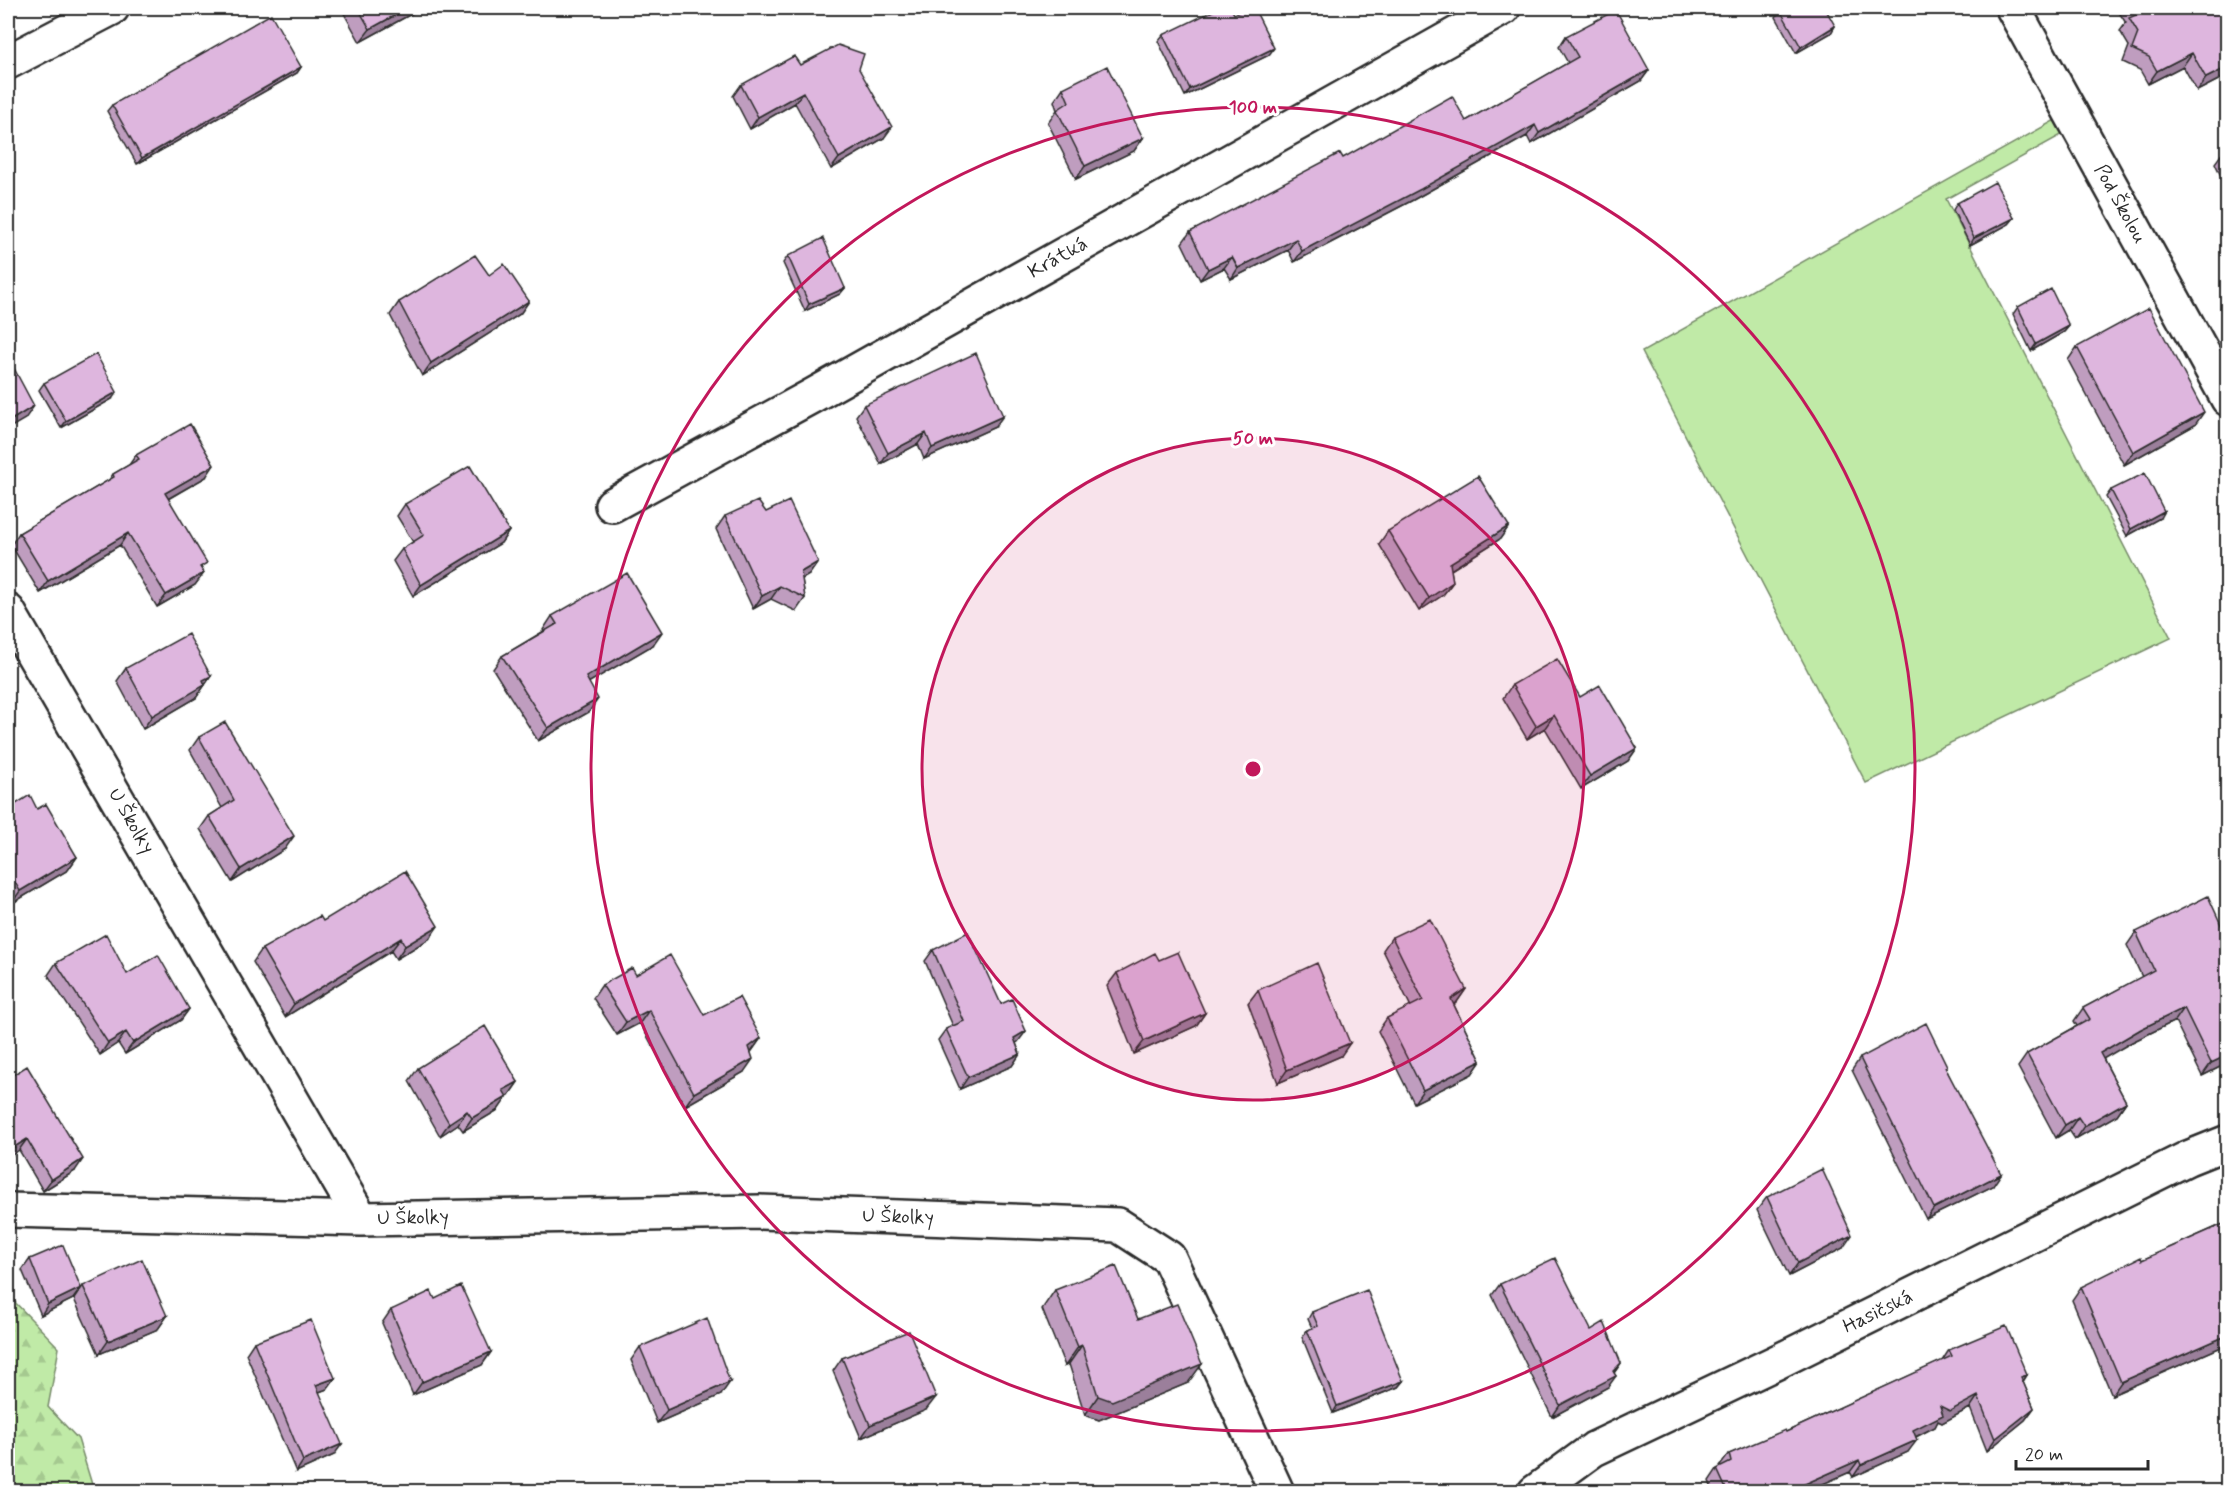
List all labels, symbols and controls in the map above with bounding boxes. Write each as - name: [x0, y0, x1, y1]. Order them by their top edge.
- text: 100 m: [1229, 96, 1277, 120]
- street label: Pod Školou: [2087, 160, 2153, 248]
- street label: Krátká: [1023, 231, 1093, 285]
- text: 50 m: [1233, 427, 1273, 451]
- centre of rings: [1243, 759, 1263, 779]
- street label: U Školky: [101, 783, 161, 859]
- street label: U Školky: [862, 1202, 934, 1232]
- street label: U Školky: [377, 1204, 449, 1232]
- street label: Hasičská: [1839, 1283, 1917, 1341]
- scale bar: [2016, 1433, 2148, 1471]
- text: 20 m: [2025, 1443, 2063, 1467]

